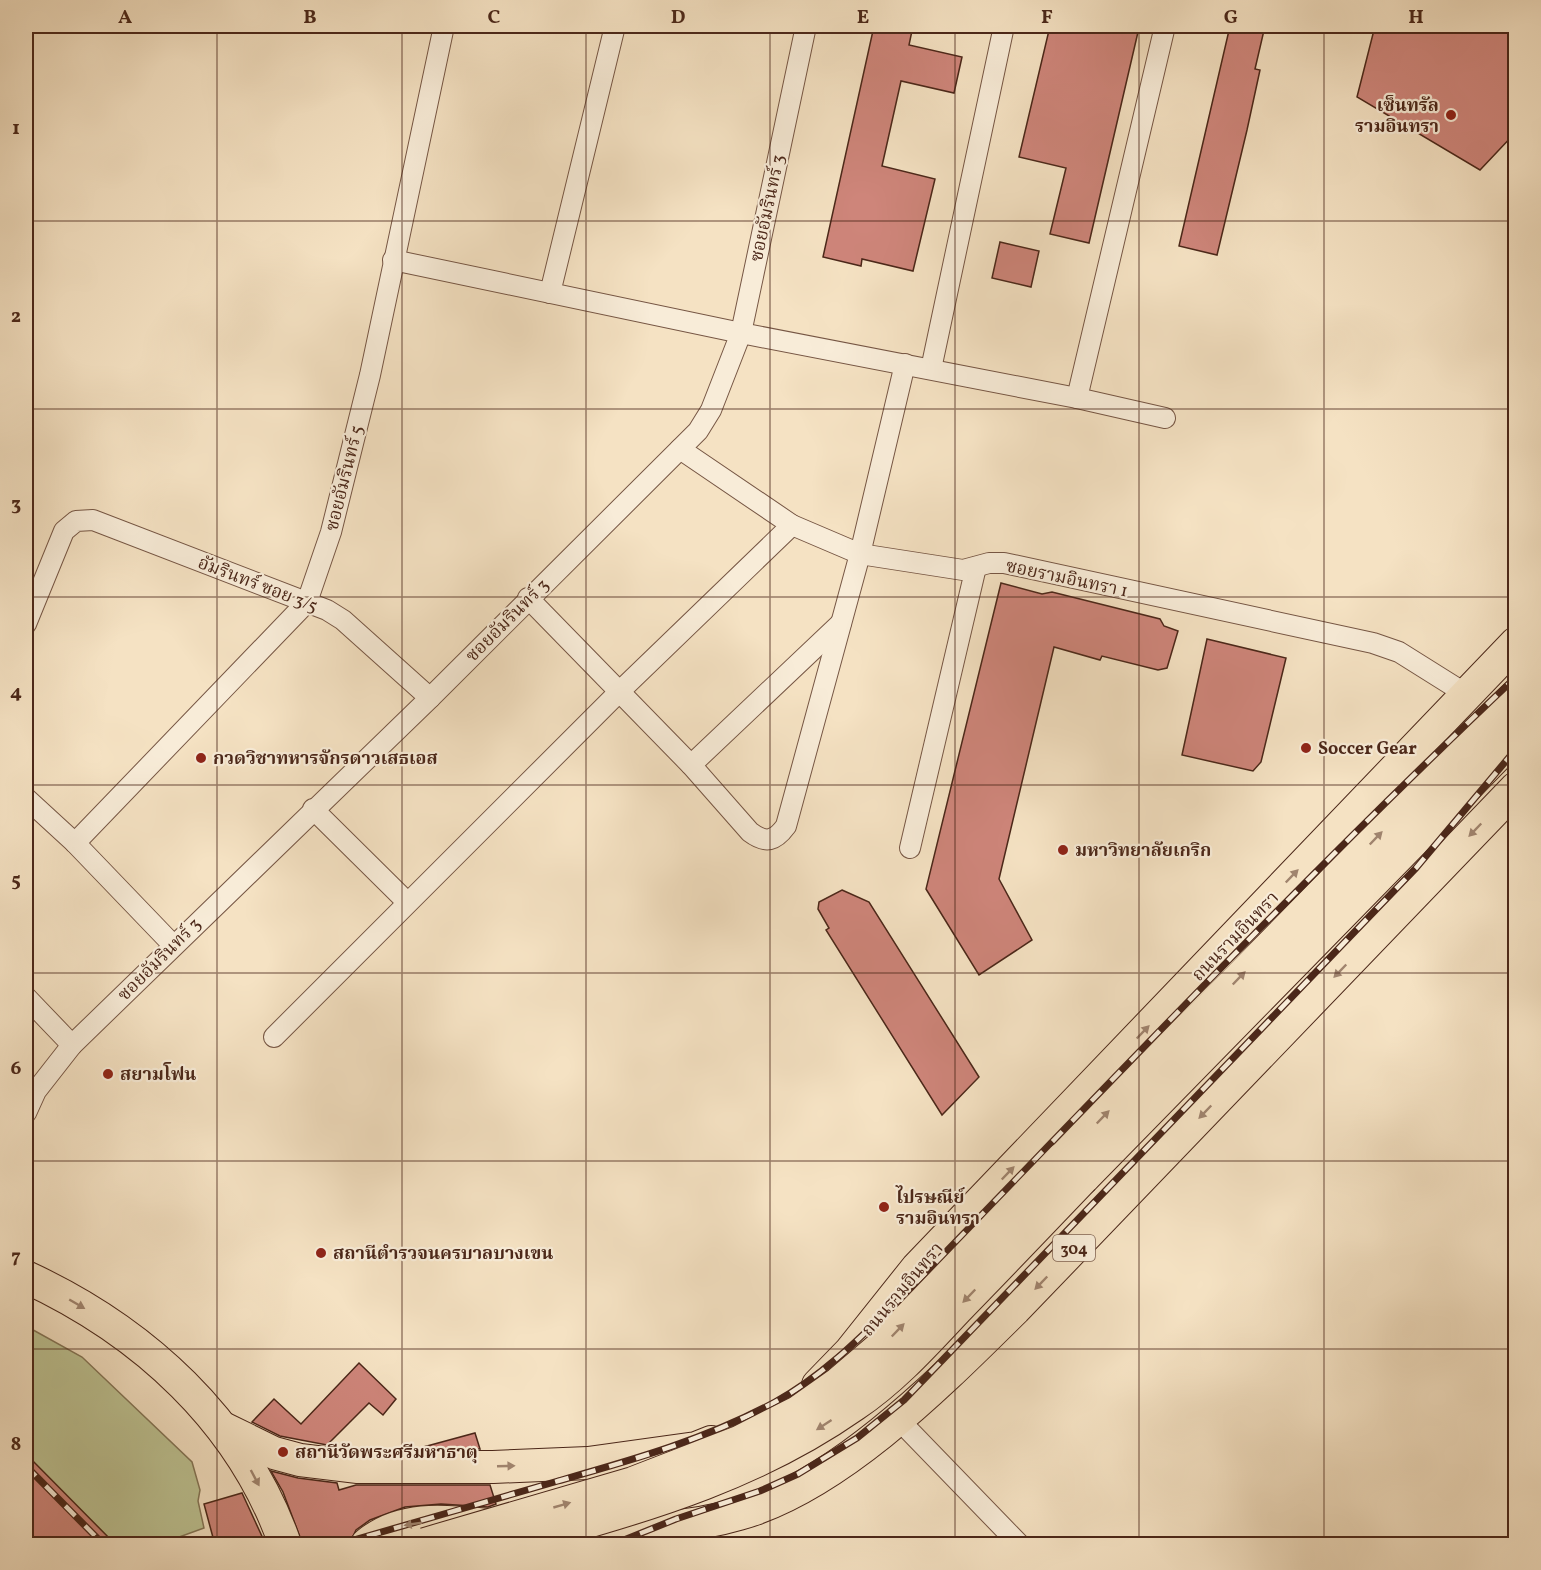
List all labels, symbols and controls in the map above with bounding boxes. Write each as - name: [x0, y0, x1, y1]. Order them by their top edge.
- text: A: [118, 4, 132, 32]
- text: B: [303, 4, 317, 32]
- text: C: [488, 4, 501, 32]
- text: D: [671, 4, 685, 32]
- text: E: [857, 4, 869, 32]
- text: F: [1041, 4, 1053, 32]
- text: G: [1224, 4, 1238, 32]
- text: H: [1408, 4, 1424, 32]
- place label: เซ็นทรัล รามอินทรา: [1355, 94, 1439, 140]
- marker: เซ็นทรัล รามอินทรา: [1444, 108, 1458, 122]
- text: 1: [12, 115, 20, 143]
- street label: ซอยอัมรินทร์ 3: [745, 153, 792, 264]
- text: 2: [11, 303, 21, 331]
- street label: ซอยอัมรินทร์ 5: [320, 423, 371, 534]
- text: 3: [11, 491, 21, 519]
- street label: อัมรินทร์ ซอย 3/5: [194, 551, 321, 620]
- street label: ซอยรามอินทรา 1: [1003, 554, 1130, 605]
- street label: ซอยอัมรินทร์ 3: [461, 574, 555, 668]
- text: 4: [10, 679, 22, 707]
- place label: Soccer Gear: [1318, 737, 1417, 762]
- marker: Soccer Gear: [1299, 741, 1313, 755]
- place label: กวดวิชาทหารจักรดาวเสธเอส: [213, 747, 438, 772]
- marker: กวดวิชาทหารจักรดาวเสธเอส: [194, 751, 208, 765]
- one-way arrow: [1468, 823, 1482, 838]
- one-way arrow: [1368, 832, 1382, 846]
- place label: มหาวิทยาลัยเกริก: [1075, 839, 1211, 864]
- marker: มหาวิทยาลัยเกริก: [1056, 843, 1070, 857]
- text: 5: [11, 867, 21, 895]
- one-way arrow: [1285, 869, 1299, 883]
- street label: ถนนรามอินทรา: [1187, 887, 1285, 988]
- street label: ซอยอัมรินทร์ 3: [113, 913, 207, 1007]
- one-way arrow: [1333, 963, 1347, 978]
- one-way arrow: [1232, 970, 1246, 985]
- one-way arrow: [1136, 1025, 1149, 1040]
- text: 6: [11, 1055, 22, 1083]
- place label: สยามโฟน: [120, 1062, 196, 1088]
- marker: สยามโฟน: [101, 1067, 115, 1081]
- one-way arrow: [1198, 1104, 1212, 1119]
- one-way arrow: [1095, 1110, 1109, 1124]
- one-way arrow: [1001, 1165, 1015, 1180]
- place label: ไปรษณีย์ รามอินทรา: [895, 1185, 980, 1232]
- marker: ไปรษณีย์ รามอินทรา: [877, 1200, 891, 1214]
- road number: 304: [1053, 1235, 1095, 1261]
- street label: ถนนรามอินทรา: [856, 1237, 950, 1343]
- place label: สถานีตำรวจนครบาลบางเขน: [333, 1242, 553, 1267]
- text: 7: [11, 1243, 21, 1271]
- marker: สถานีตำรวจนครบาลบางเขน: [314, 1246, 328, 1260]
- one-way arrow: [1034, 1275, 1048, 1290]
- one-way arrow: [963, 1289, 977, 1303]
- one-way arrow: [69, 1299, 86, 1309]
- one-way arrow: [890, 1323, 904, 1337]
- one-way arrow: [816, 1419, 832, 1430]
- text: 8: [11, 1431, 21, 1459]
- place label: สถานีวัดพระศรีมหาธาตุ: [295, 1441, 478, 1466]
- marker: สถานีวัดพระศรีมหาธาตุ: [276, 1445, 290, 1459]
- one-way arrow: [496, 1462, 515, 1471]
- one-way arrow: [250, 1470, 260, 1487]
- one-way arrow: [553, 1500, 571, 1509]
- one-way arrow: [404, 1519, 423, 1528]

